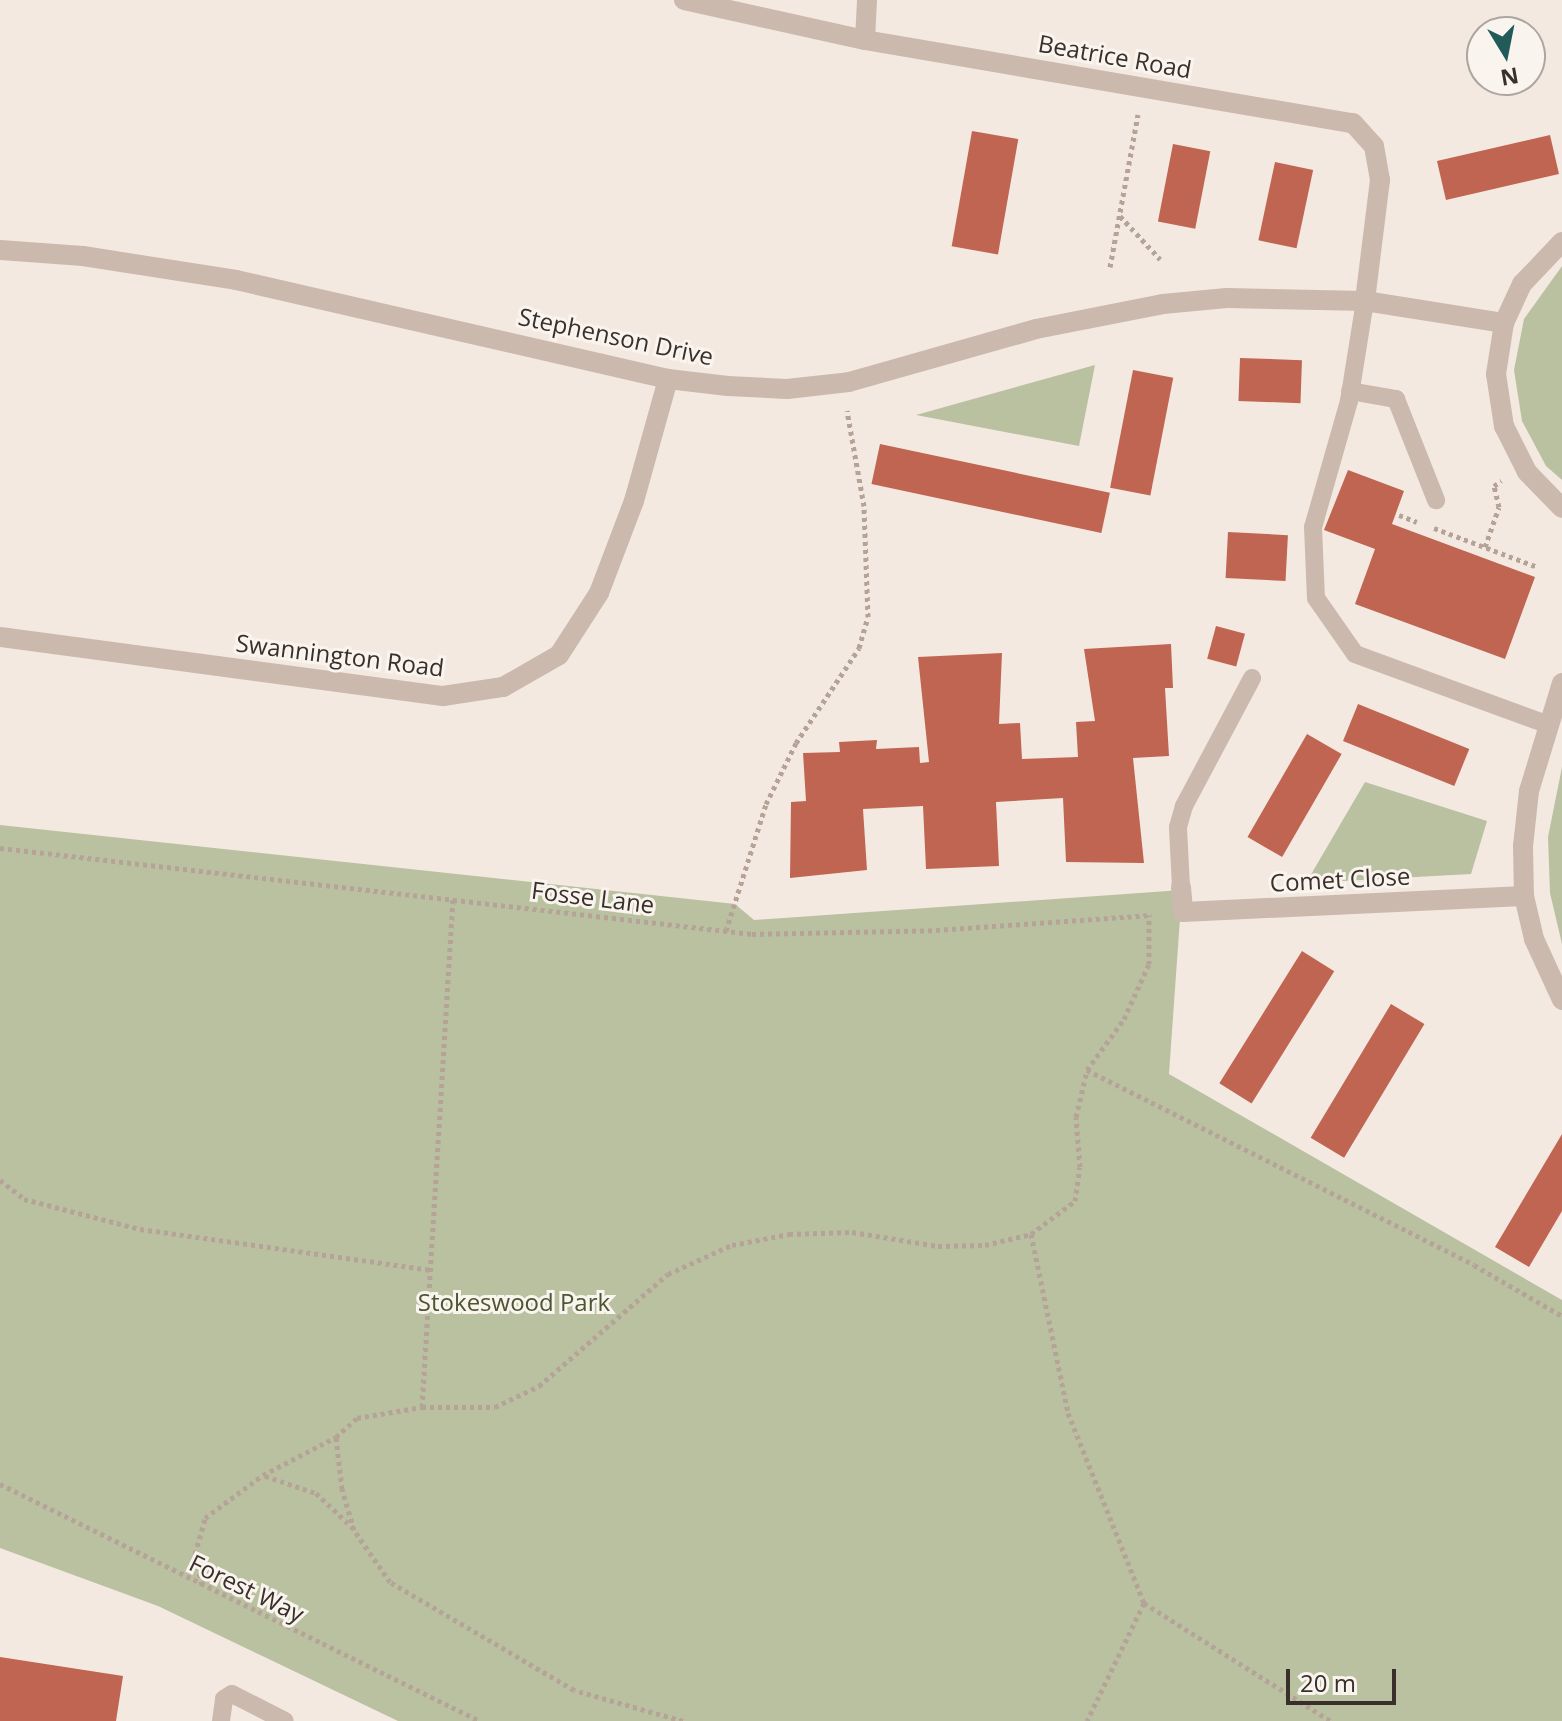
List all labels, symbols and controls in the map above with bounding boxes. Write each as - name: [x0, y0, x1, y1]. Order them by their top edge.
- north arrow: [1466, 16, 1546, 96]
- street label: Beatrice Road: [1036, 28, 1194, 84]
- text: N: [1498, 61, 1521, 94]
- street label: Stephenson Drive: [516, 301, 716, 371]
- street label: Swannington Road: [234, 628, 446, 682]
- street label: Comet Close: [1269, 861, 1411, 897]
- street label: Fosse Lane: [530, 875, 656, 919]
- park label: Stokeswood Park: [418, 1288, 610, 1316]
- street label: Forest Way: [185, 1548, 309, 1628]
- scale bar: [1290, 1653, 1400, 1703]
- text: 20 m: [1300, 1666, 1356, 1699]

